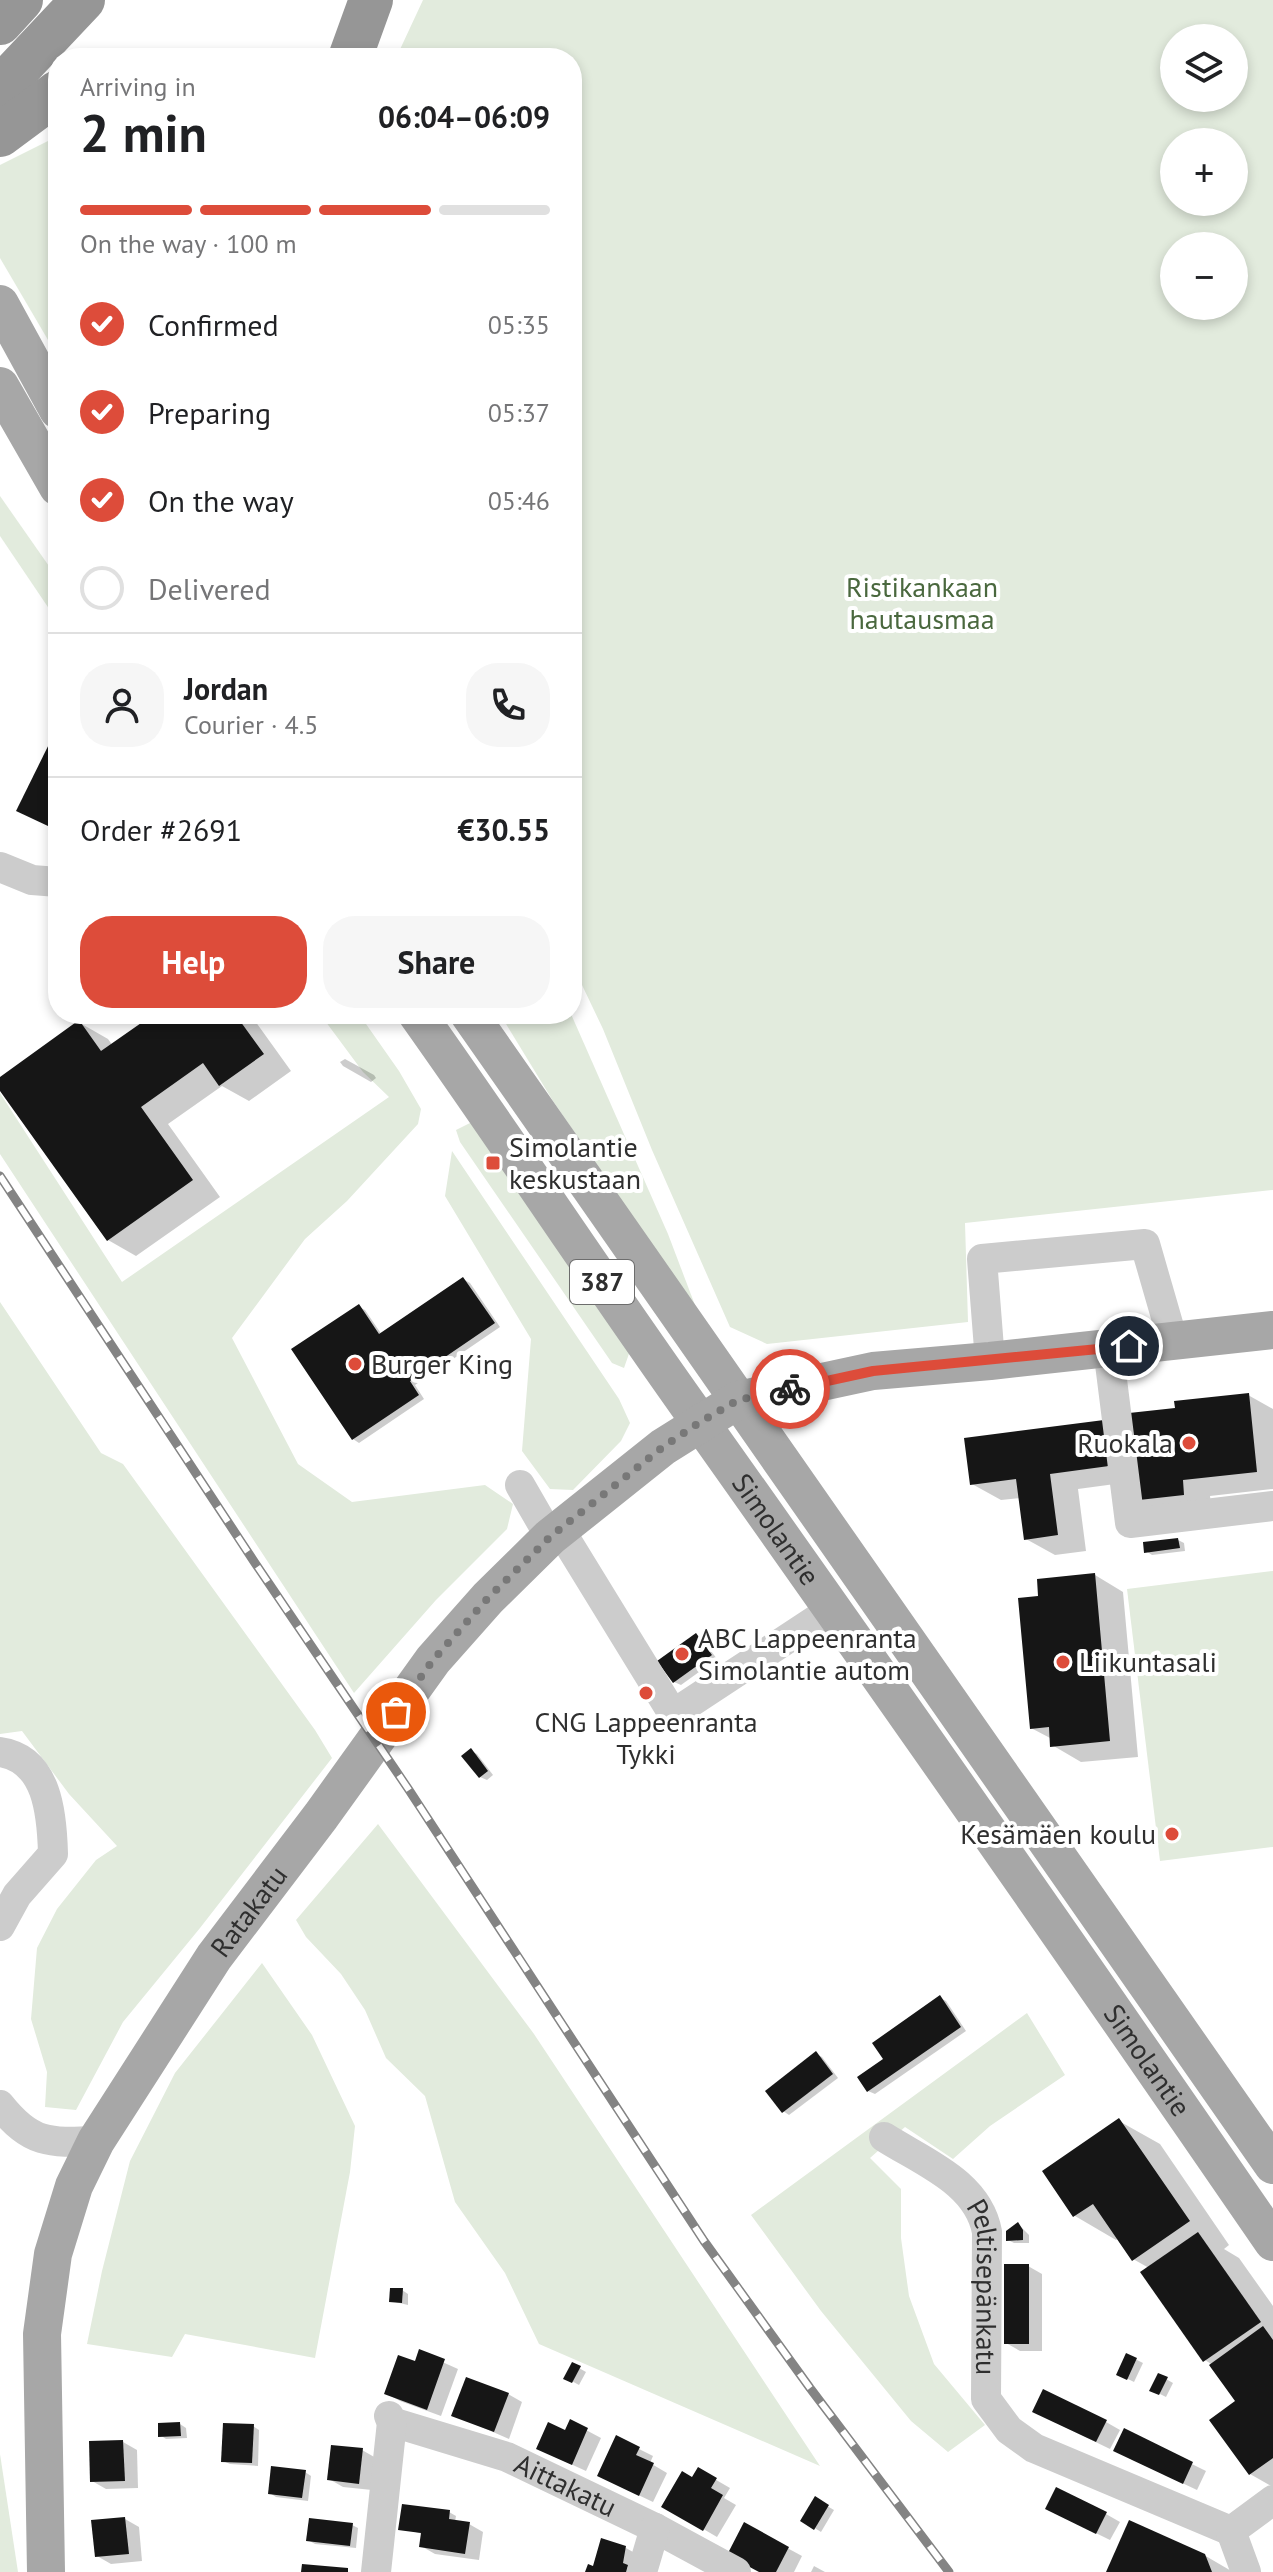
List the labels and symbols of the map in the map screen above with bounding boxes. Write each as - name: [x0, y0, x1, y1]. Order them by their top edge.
- park label: Ristikankaan hautausmaa: [846, 568, 998, 637]
- place label: Simolantie keskustaan: [509, 1128, 641, 1197]
- marker: Simolantie keskustaan: [484, 1154, 502, 1172]
- road number: 387: [570, 1260, 634, 1304]
- pin: [1095, 1312, 1163, 1380]
- place label: Burger King: [371, 1345, 513, 1382]
- courier: [750, 1349, 830, 1429]
- marker: Burger King: [346, 1355, 364, 1373]
- place label: Ruokala: [1077, 1424, 1173, 1461]
- marker: Ruokala: [1180, 1434, 1198, 1452]
- street label: Simolantie: [724, 1466, 829, 1592]
- place label: ABC Lappeenranta Simolantie autom: [698, 1619, 917, 1688]
- place label: Liikuntasali: [1079, 1643, 1217, 1680]
- marker: ABC Lappeenranta Simolantie autom: [673, 1645, 691, 1663]
- marker: Liikuntasali: [1054, 1653, 1072, 1671]
- pin: [362, 1678, 430, 1746]
- marker: CNG Lappeenranta Tykki: [637, 1684, 655, 1702]
- place label: CNG Lappeenranta Tykki: [534, 1703, 758, 1772]
- place label: Kesämäen koulu: [960, 1815, 1156, 1852]
- marker: Kesämäen koulu: [1163, 1825, 1181, 1843]
- street label: Ratakatu: [202, 1858, 295, 1964]
- street label: Simolantie: [1096, 1996, 1200, 2123]
- street label: Peltisepänkatu: [959, 2192, 1006, 2375]
- street label: Aittakatu: [509, 2445, 623, 2525]

